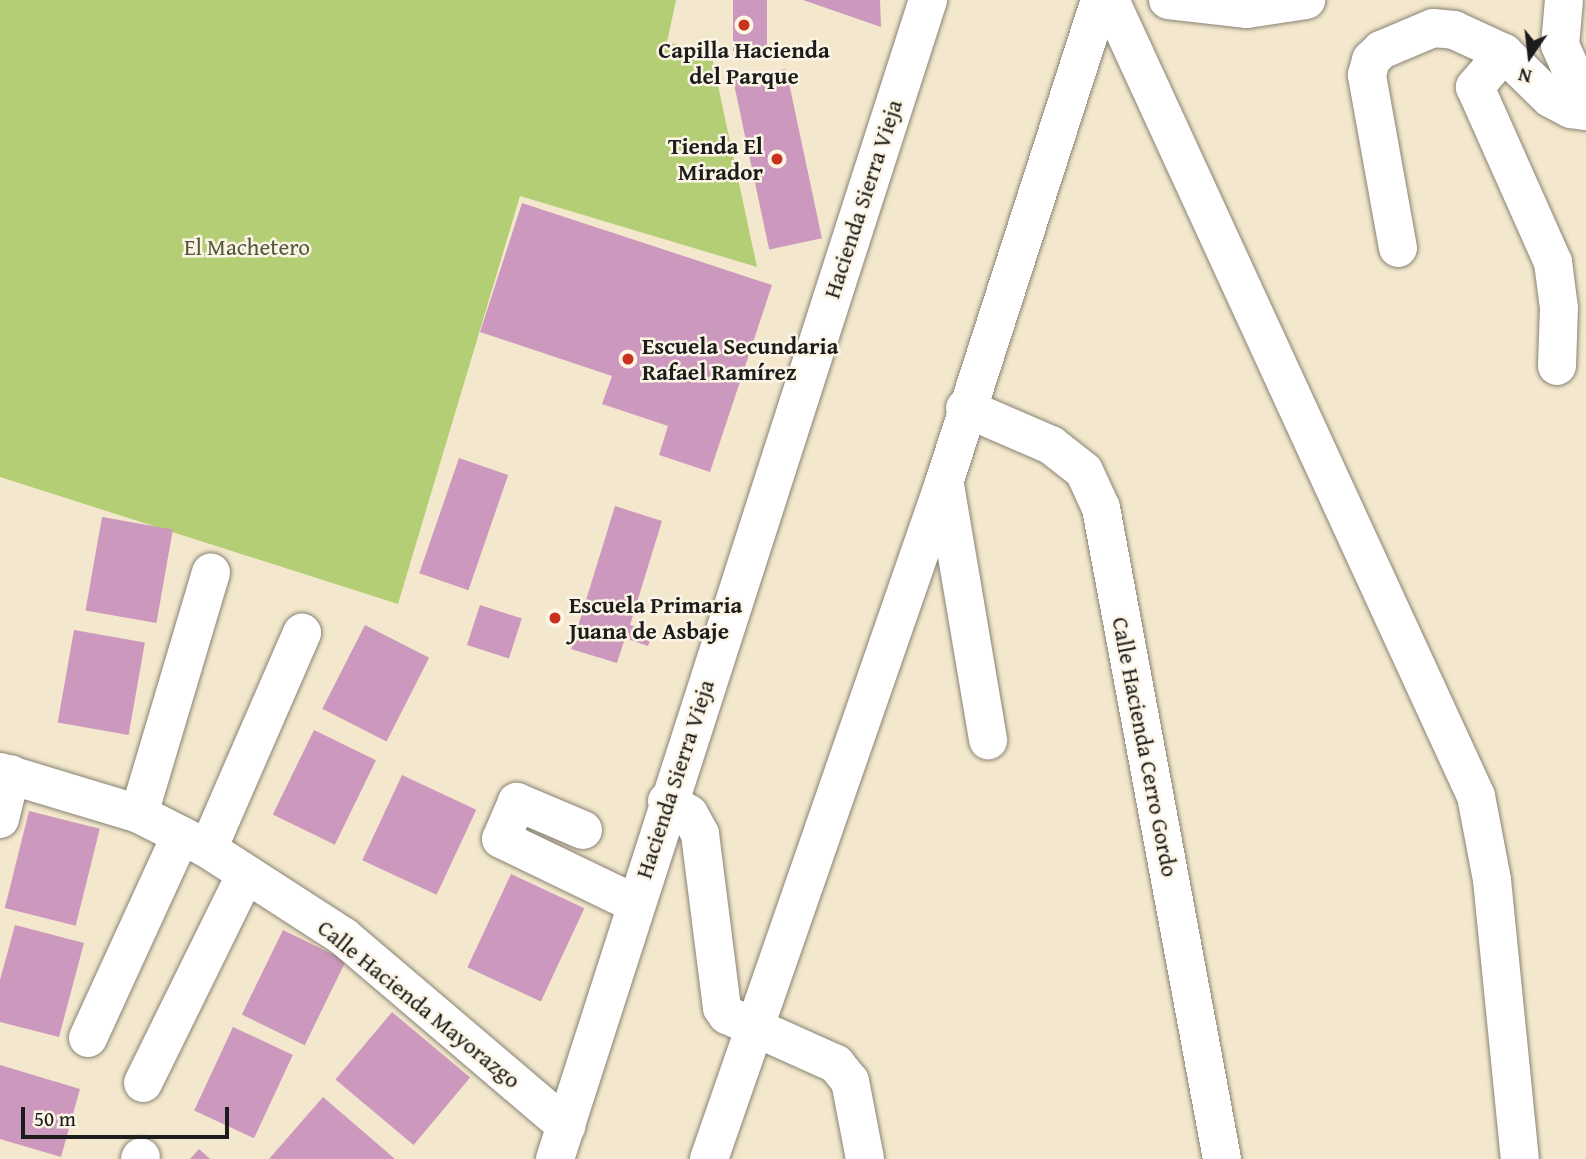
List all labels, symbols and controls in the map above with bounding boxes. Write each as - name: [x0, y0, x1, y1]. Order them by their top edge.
- marker: Capilla Hacienda del Parque: [736, 17, 752, 33]
- north arrow: [1495, 21, 1565, 91]
- place label: Capilla Hacienda del Parque: [658, 36, 830, 90]
- text: N: [1515, 61, 1534, 91]
- street label: Hacienda Sierra Vieja: [818, 96, 908, 302]
- place label: Tienda El Mirador: [668, 132, 763, 186]
- marker: Tienda El Mirador: [769, 151, 785, 167]
- park label: El Machetero: [184, 233, 310, 261]
- place label: Escuela Secundaria Rafael Ramírez: [642, 332, 839, 386]
- marker: Escuela Secundaria Rafael Ramírez: [620, 351, 636, 367]
- place label: Escuela Primaria Juana de Asbaje: [569, 591, 742, 645]
- marker: Escuela Primaria Juana de Asbaje: [547, 610, 563, 626]
- street label: Calle Hacienda Cerro Gordo: [1106, 615, 1184, 879]
- street label: Hacienda Sierra Vieja: [630, 676, 720, 882]
- street label: Calle Hacienda Mayorazgo: [312, 914, 526, 1094]
- scale bar: [24, 1092, 233, 1136]
- text: 50 m: [34, 1103, 76, 1134]

